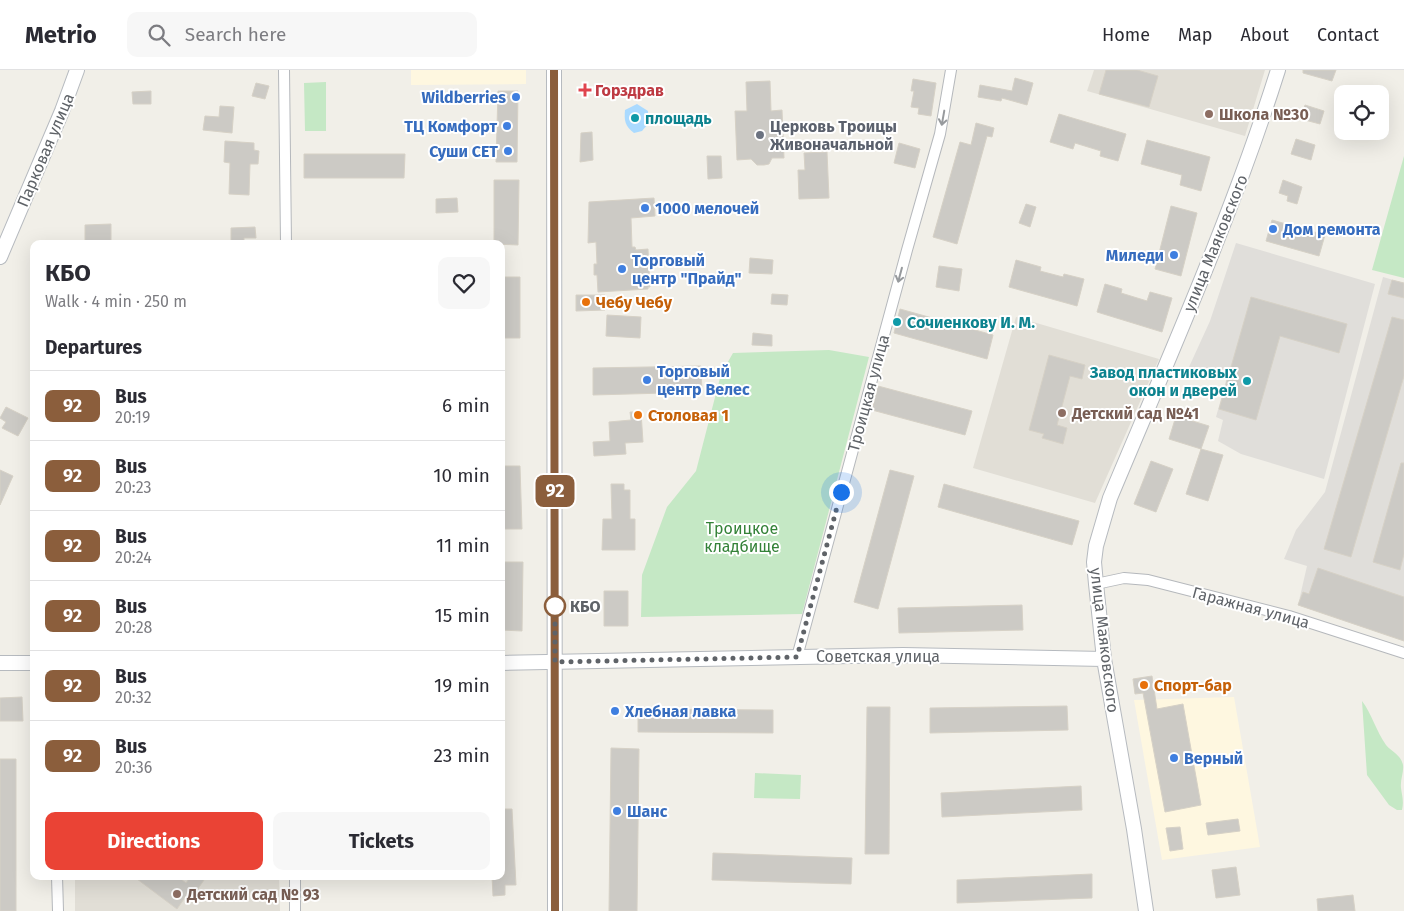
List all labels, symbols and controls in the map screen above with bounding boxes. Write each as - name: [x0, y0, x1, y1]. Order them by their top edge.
- search box: [127, 12, 477, 57]
- text: Metrio: [25, 21, 97, 49]
- icon: search: [145, 21, 173, 49]
- text: Search here: [185, 23, 286, 46]
- text: Home: [1102, 24, 1150, 46]
- text: Map: [1178, 24, 1212, 46]
- text: About: [1240, 24, 1289, 46]
- text: Contact: [1317, 24, 1379, 46]
- place label: Горздрав: [595, 81, 664, 100]
- marker: Горздрав: [579, 84, 591, 96]
- map controls: [1334, 85, 1389, 140]
- button: locate: [1334, 85, 1389, 140]
- place label: Wildberries: [421, 88, 506, 107]
- street label: Парковая улица: [13, 90, 78, 210]
- marker: Wildberries: [510, 91, 522, 103]
- place label: Школа №30: [1219, 105, 1309, 124]
- marker: Школа №30: [1203, 108, 1215, 120]
- place label: площадь: [645, 109, 712, 128]
- one-way arrow: [938, 110, 948, 126]
- marker: площадь: [629, 112, 641, 124]
- place label: ТЦ Комфорт: [404, 117, 497, 136]
- place label: Церковь Троицы Живоначальной: [769, 117, 897, 154]
- marker: ТЦ Комфорт: [501, 120, 513, 132]
- marker: Церковь Троицы Живоначальной: [754, 129, 766, 141]
- place label: Суши СЕТ: [429, 142, 498, 161]
- marker: Суши СЕТ: [502, 145, 514, 157]
- street label: улица Маяковского: [1179, 172, 1252, 315]
- place label: 1000 мелочей: [655, 199, 759, 218]
- marker: 1000 мелочей: [639, 202, 651, 214]
- place label: Дом ремонта: [1282, 220, 1381, 239]
- marker: Дом ремонта: [1267, 223, 1279, 235]
- place label: Миледи: [1106, 246, 1164, 265]
- marker: Миледи: [1168, 249, 1180, 261]
- place label: Торговый центр "Прайд": [632, 251, 742, 288]
- button: heart: [438, 257, 490, 309]
- text: КБО: [45, 259, 91, 287]
- marker: Торговый центр "Прайд": [616, 263, 628, 275]
- one-way arrow: [895, 266, 904, 282]
- text: Walk · 4 min · 250 m: [45, 292, 187, 311]
- place label: Чебу Чебу: [596, 293, 673, 312]
- marker: Чебу Чебу: [580, 296, 592, 308]
- place label: Сочиенкову И. М.: [907, 313, 1035, 332]
- marker: Сочиенкову И. М.: [891, 316, 903, 328]
- street label: Троицкая улица: [844, 332, 893, 454]
- text: Departures: [45, 336, 142, 359]
- place label: Торговый центр Велес: [657, 362, 750, 399]
- place label: Завод пластиковых окон и дверей: [1089, 363, 1238, 400]
- marker: Торговый центр Велес: [641, 374, 653, 386]
- marker: Завод пластиковых окон и дверей: [1241, 375, 1253, 387]
- text: Bus: [115, 385, 147, 408]
- text: 6 min: [442, 394, 490, 417]
- text: 92: [63, 395, 82, 417]
- place label: Детский сад №41: [1071, 404, 1199, 423]
- place label: Столовая 1: [648, 406, 729, 425]
- marker: Детский сад №41: [1056, 407, 1068, 419]
- text: 20:19: [115, 408, 150, 427]
- marker: Столовая 1: [632, 409, 644, 421]
- text: Bus: [115, 455, 147, 478]
- text: 10 min: [433, 464, 490, 487]
- text: 92: [63, 465, 82, 487]
- line badge: 92: [532, 475, 578, 507]
- text: 20:23: [115, 478, 152, 497]
- text: 92: [545, 480, 565, 502]
- your location: [829, 480, 854, 505]
- park label: Троицкое кладбище: [704, 519, 780, 556]
- text: Bus: [115, 525, 147, 548]
- text: 11 min: [436, 534, 490, 557]
- text: 92: [63, 535, 82, 557]
- text: 20:24: [115, 548, 152, 567]
- street label: улица Маяковского: [1086, 566, 1123, 714]
- street label: Гаражная улица: [1190, 583, 1312, 632]
- text: Bus: [115, 595, 147, 618]
- marker: КБО: [544, 595, 566, 617]
- place label: КБО: [570, 597, 601, 616]
- text: 15 min: [434, 604, 490, 627]
- text: 92: [63, 605, 82, 627]
- text: 20:28: [115, 618, 152, 637]
- street label: Советская улица: [816, 647, 940, 666]
- text: Bus: [115, 665, 147, 688]
- text: 19 min: [434, 674, 490, 697]
- text: 92: [63, 675, 82, 697]
- place label: Спорт-бар: [1154, 676, 1232, 695]
- marker: Спорт-бар: [1138, 679, 1150, 691]
- text: 20:32: [115, 688, 152, 707]
- place label: Хлебная лавка: [624, 702, 737, 721]
- marker: Хлебная лавка: [609, 705, 621, 717]
- text: Bus: [115, 735, 147, 758]
- text: 23 min: [433, 744, 490, 767]
- text: 92: [63, 745, 82, 767]
- place label: Верный: [1184, 749, 1243, 768]
- marker: Верный: [1168, 752, 1180, 764]
- text: 20:36: [115, 758, 152, 777]
- place label: Шанс: [627, 802, 668, 821]
- marker: Шанс: [611, 805, 623, 817]
- button: Directions: [45, 812, 263, 870]
- button: Tickets: [273, 812, 490, 870]
- place label: Детский сад № 93: [186, 885, 320, 904]
- marker: Детский сад № 93: [171, 888, 183, 900]

